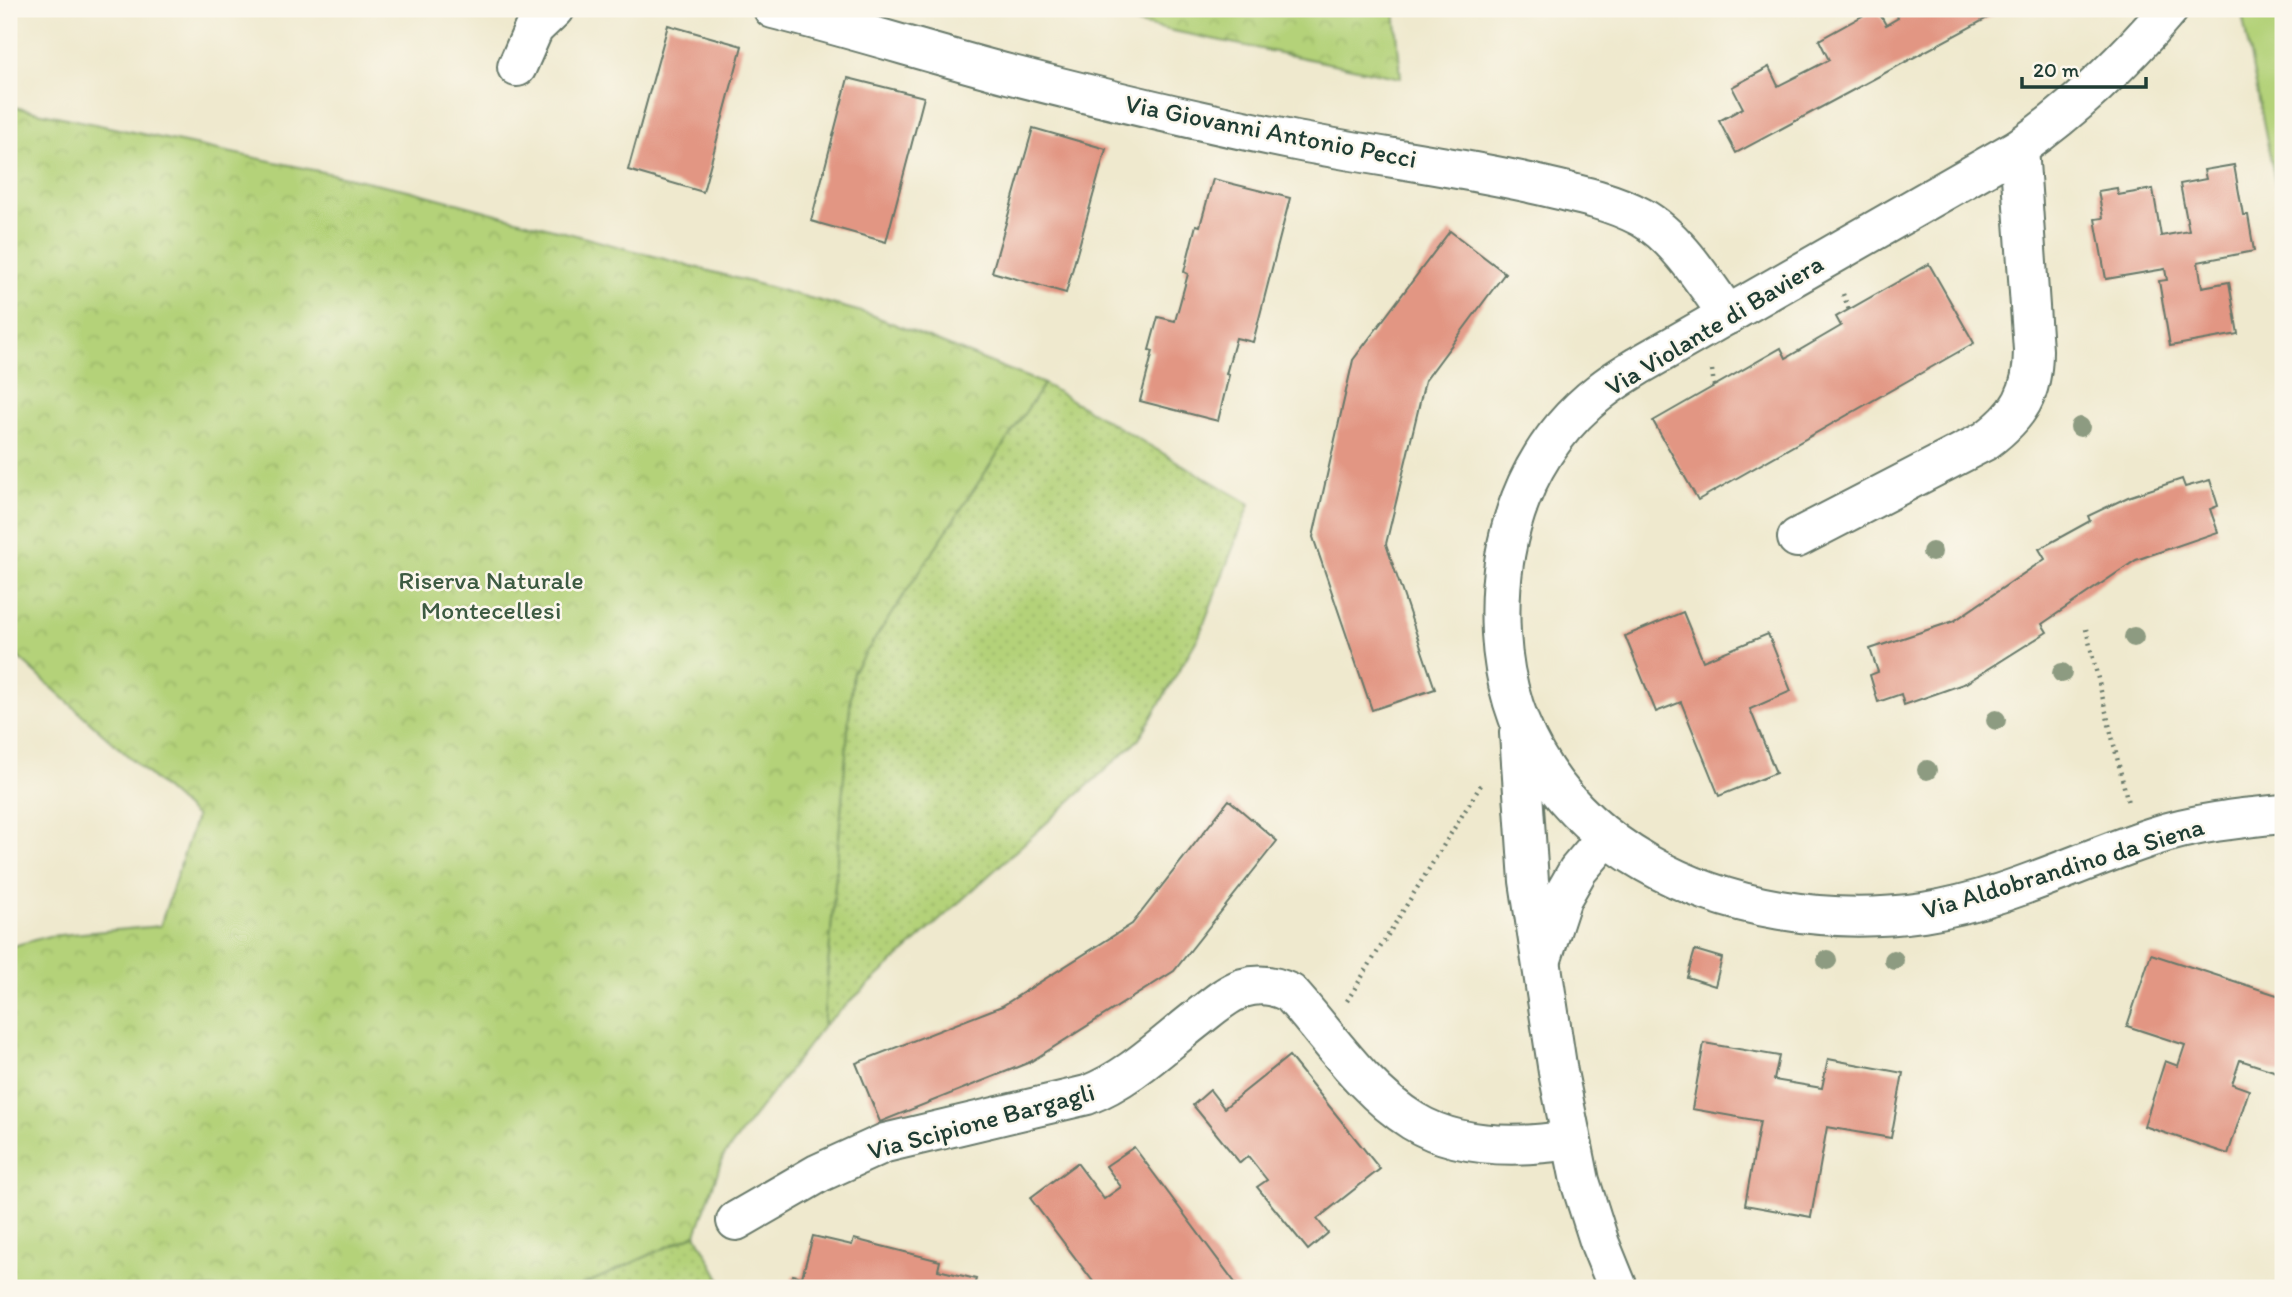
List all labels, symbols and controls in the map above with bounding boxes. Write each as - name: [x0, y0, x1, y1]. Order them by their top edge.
- scale bar: [2022, 46, 2147, 90]
- text: 20 m: [2033, 57, 2080, 82]
- street label: Via Giovanni Antonio Pecci: [1123, 87, 1419, 175]
- street label: Via Violante di Baviera: [1599, 247, 1829, 403]
- park label: Riserva Naturale Montecellesi: [398, 564, 584, 626]
- street label: Via Aldobrandino da Siena: [1918, 810, 2208, 926]
- street label: Via Scipione Bargagli: [864, 1075, 1098, 1167]

